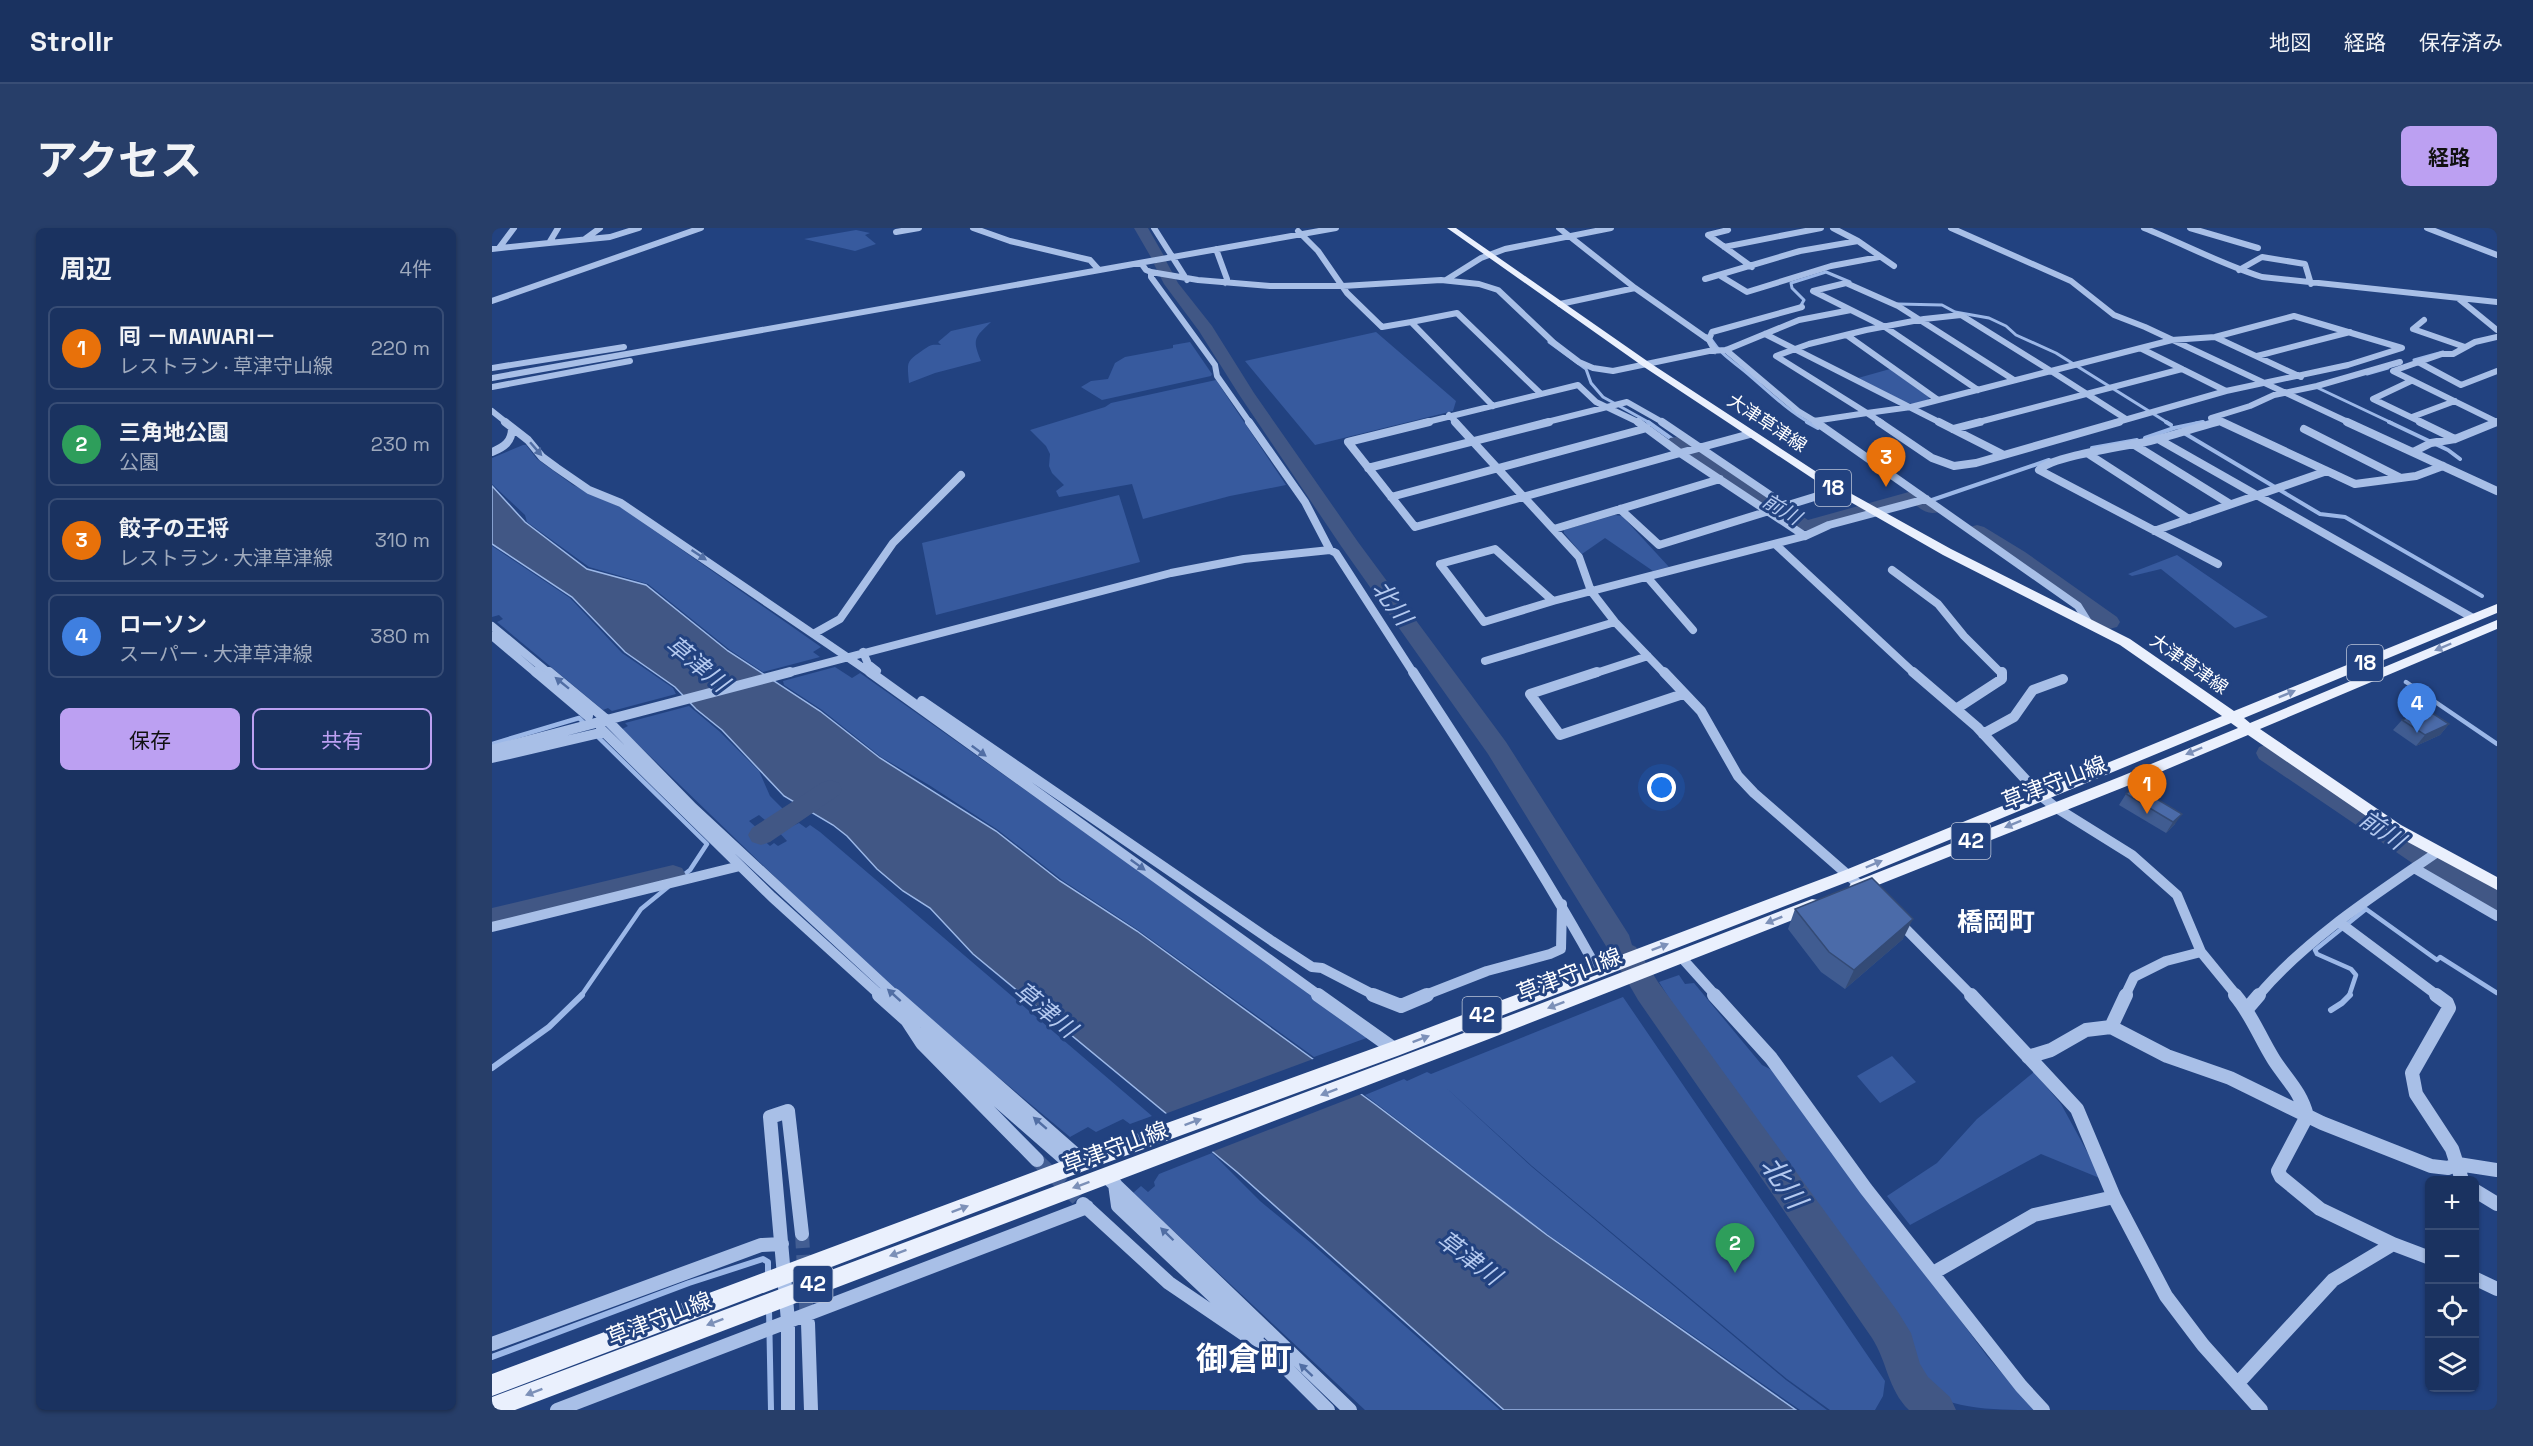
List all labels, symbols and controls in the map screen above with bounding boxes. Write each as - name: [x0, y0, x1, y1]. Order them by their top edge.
- text: Strollr: [30, 23, 113, 59]
- text: 地図: [2269, 29, 2311, 56]
- text: 経路: [2344, 29, 2386, 56]
- text: 保存済み: [2419, 29, 2503, 56]
- button: 経路: [2401, 126, 2497, 186]
- text: アクセス: [36, 134, 202, 187]
- text: 周辺: [60, 252, 112, 286]
- text: 4件: [400, 256, 432, 282]
- text: 囘 －MAWARI－: [119, 322, 277, 350]
- text: 1: [77, 335, 86, 361]
- text: 220 m: [371, 335, 430, 361]
- text: レストラン · 草津守山線: [119, 353, 333, 379]
- street label: 大津草津線: [1723, 388, 1811, 457]
- text: 三角地公園: [119, 418, 229, 446]
- text: 2: [76, 431, 87, 457]
- text: 230 m: [371, 431, 430, 457]
- pin: 3: [1866, 438, 1906, 487]
- one-way arrow: [529, 441, 542, 456]
- text: 公園: [119, 449, 159, 475]
- road number: 18: [1815, 470, 1851, 506]
- water label: 前川: [1758, 488, 1808, 531]
- text: 餃子の王将: [119, 514, 229, 542]
- text: 3: [75, 527, 88, 553]
- text: 310 m: [375, 527, 430, 553]
- text: レストラン · 大津草津線: [119, 545, 333, 571]
- one-way arrow: [691, 549, 707, 560]
- water label: 北川: [1366, 574, 1421, 634]
- text: ローソン: [119, 610, 207, 638]
- text: 4: [75, 623, 88, 649]
- text: 380 m: [370, 623, 430, 649]
- street label: 大津草津線: [2146, 628, 2233, 699]
- water label: 草津川: [660, 629, 737, 700]
- text: スーパー · 大津草津線: [119, 641, 313, 667]
- one-way arrow: [2435, 642, 2452, 651]
- road number: 18: [2347, 645, 2383, 681]
- one-way arrow: [554, 676, 570, 689]
- pin: 4: [2398, 684, 2436, 733]
- one-way arrow: [2278, 689, 2296, 698]
- button: 保存: [60, 708, 240, 770]
- button: 共有: [252, 708, 432, 770]
- one-way arrow: [971, 745, 987, 757]
- one-way arrow: [2185, 746, 2203, 756]
- street label: 草津守山線: [1998, 749, 2110, 815]
- pin: 1: [2128, 764, 2166, 814]
- your location: [1647, 773, 1676, 802]
- water label: 前川: [2354, 803, 2413, 858]
- one-way arrow: [2004, 819, 2022, 829]
- road number: 42: [1952, 823, 1990, 859]
- one-way arrow: [1129, 859, 1145, 871]
- one-way arrow: [1865, 860, 1882, 869]
- district label: 橋岡町: [1957, 905, 2035, 939]
- one-way arrow: [1765, 916, 1783, 925]
- street label: 草津守山線: [1513, 941, 1625, 1007]
- one-way arrow: [1651, 942, 1669, 952]
- water label: 草津川: [1008, 975, 1085, 1046]
- one-way arrow: [886, 988, 901, 1002]
- road number: 42: [1462, 997, 1502, 1033]
- one-way arrow: [1546, 1000, 1564, 1010]
- one-way arrow: [1412, 1033, 1430, 1043]
- one-way arrow: [1320, 1087, 1338, 1097]
- street label: 草津守山線: [1059, 1115, 1171, 1179]
- one-way arrow: [1184, 1116, 1202, 1126]
- one-way arrow: [1033, 1117, 1048, 1130]
- water label: 北川: [1753, 1149, 1817, 1218]
- map controls: [2425, 1176, 2479, 1392]
- button: +: [2425, 1176, 2479, 1230]
- one-way arrow: [1072, 1181, 1090, 1190]
- one-way arrow: [951, 1204, 969, 1214]
- water label: 草津川: [1431, 1224, 1510, 1293]
- pin: 2: [1716, 1224, 1754, 1273]
- one-way arrow: [1160, 1228, 1174, 1242]
- button: −: [2425, 1230, 2479, 1284]
- one-way arrow: [889, 1249, 907, 1258]
- road number: 42: [794, 1266, 832, 1302]
- button: locate: [2425, 1284, 2479, 1338]
- street label: 草津守山線: [603, 1285, 715, 1351]
- one-way arrow: [706, 1317, 724, 1327]
- button: layers: [2425, 1338, 2479, 1392]
- district label: 御倉町: [1196, 1339, 1292, 1379]
- one-way arrow: [1300, 1364, 1314, 1378]
- one-way arrow: [524, 1387, 542, 1397]

